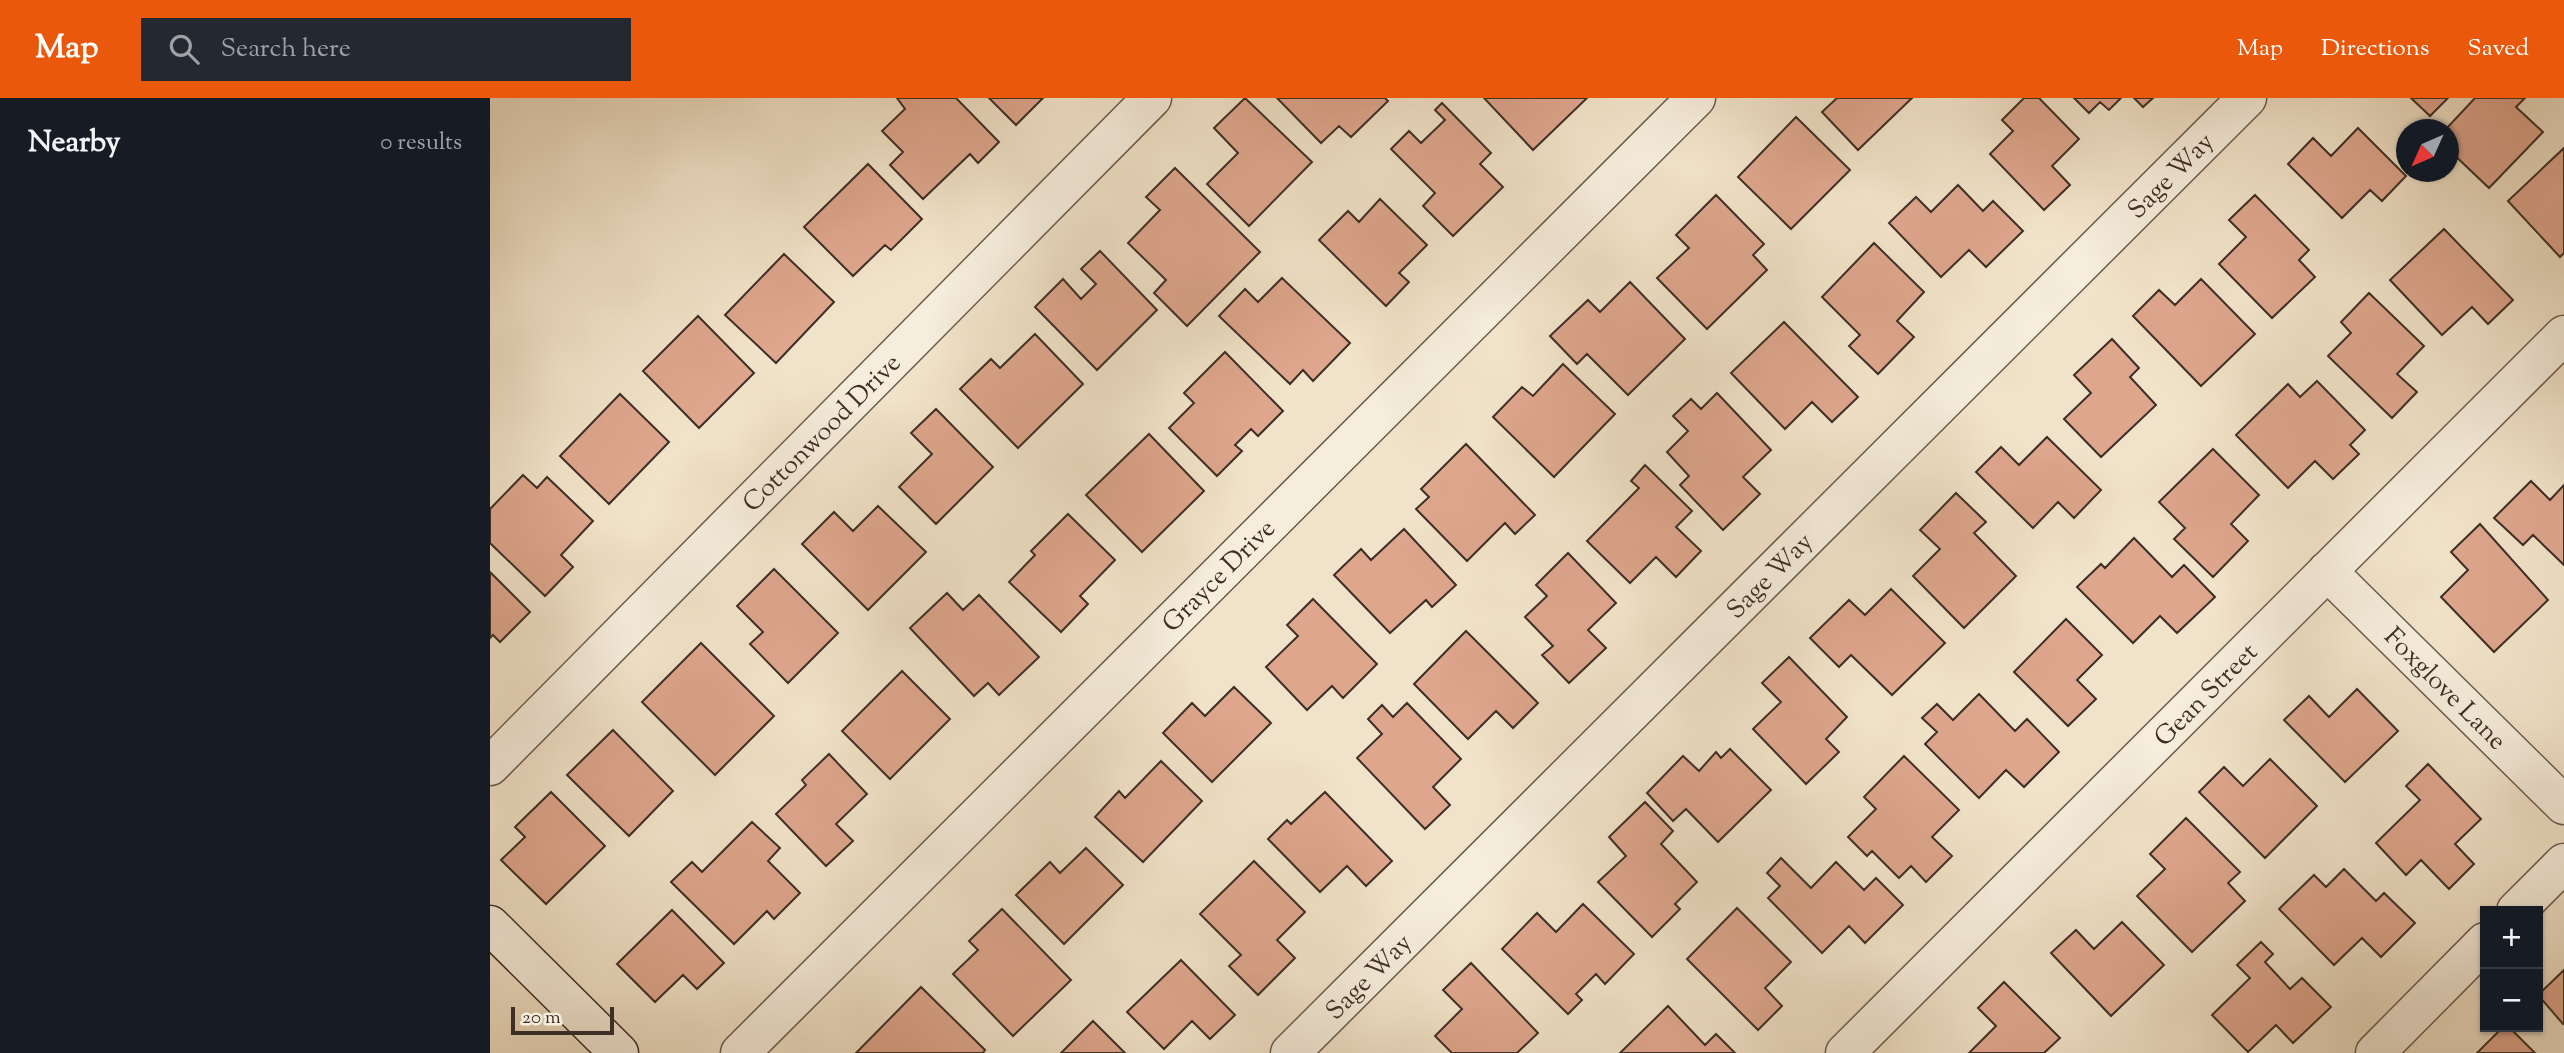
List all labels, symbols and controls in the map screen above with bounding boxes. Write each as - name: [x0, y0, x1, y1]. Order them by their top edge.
- search box: [141, 18, 631, 81]
- text: Map: [35, 25, 99, 73]
- icon: search: [165, 30, 203, 68]
- text: Search here: [221, 31, 351, 68]
- text: Map: [2237, 32, 2283, 66]
- text: Directions: [2321, 32, 2429, 66]
- text: Saved: [2467, 32, 2529, 66]
- north arrow: [2396, 119, 2459, 182]
- text: Nearby: [28, 122, 120, 165]
- street label: Sage Way: [2120, 125, 2224, 228]
- text: 0 results: [380, 127, 462, 160]
- street label: Cottonwood Drive: [735, 346, 910, 521]
- street label: Grayce Drive: [1155, 512, 1285, 642]
- street label: Sage Way: [1719, 525, 1823, 628]
- street label: Foxglove Lane: [2374, 620, 2514, 760]
- street label: Gean Street: [2147, 635, 2267, 756]
- map controls: [2480, 906, 2543, 1032]
- button: +: [2480, 906, 2543, 969]
- street label: Sage Way: [1318, 926, 1422, 1029]
- button: −: [2480, 969, 2543, 1032]
- scale bar: [511, 1004, 614, 1036]
- text: 20 m: [522, 1005, 561, 1032]

